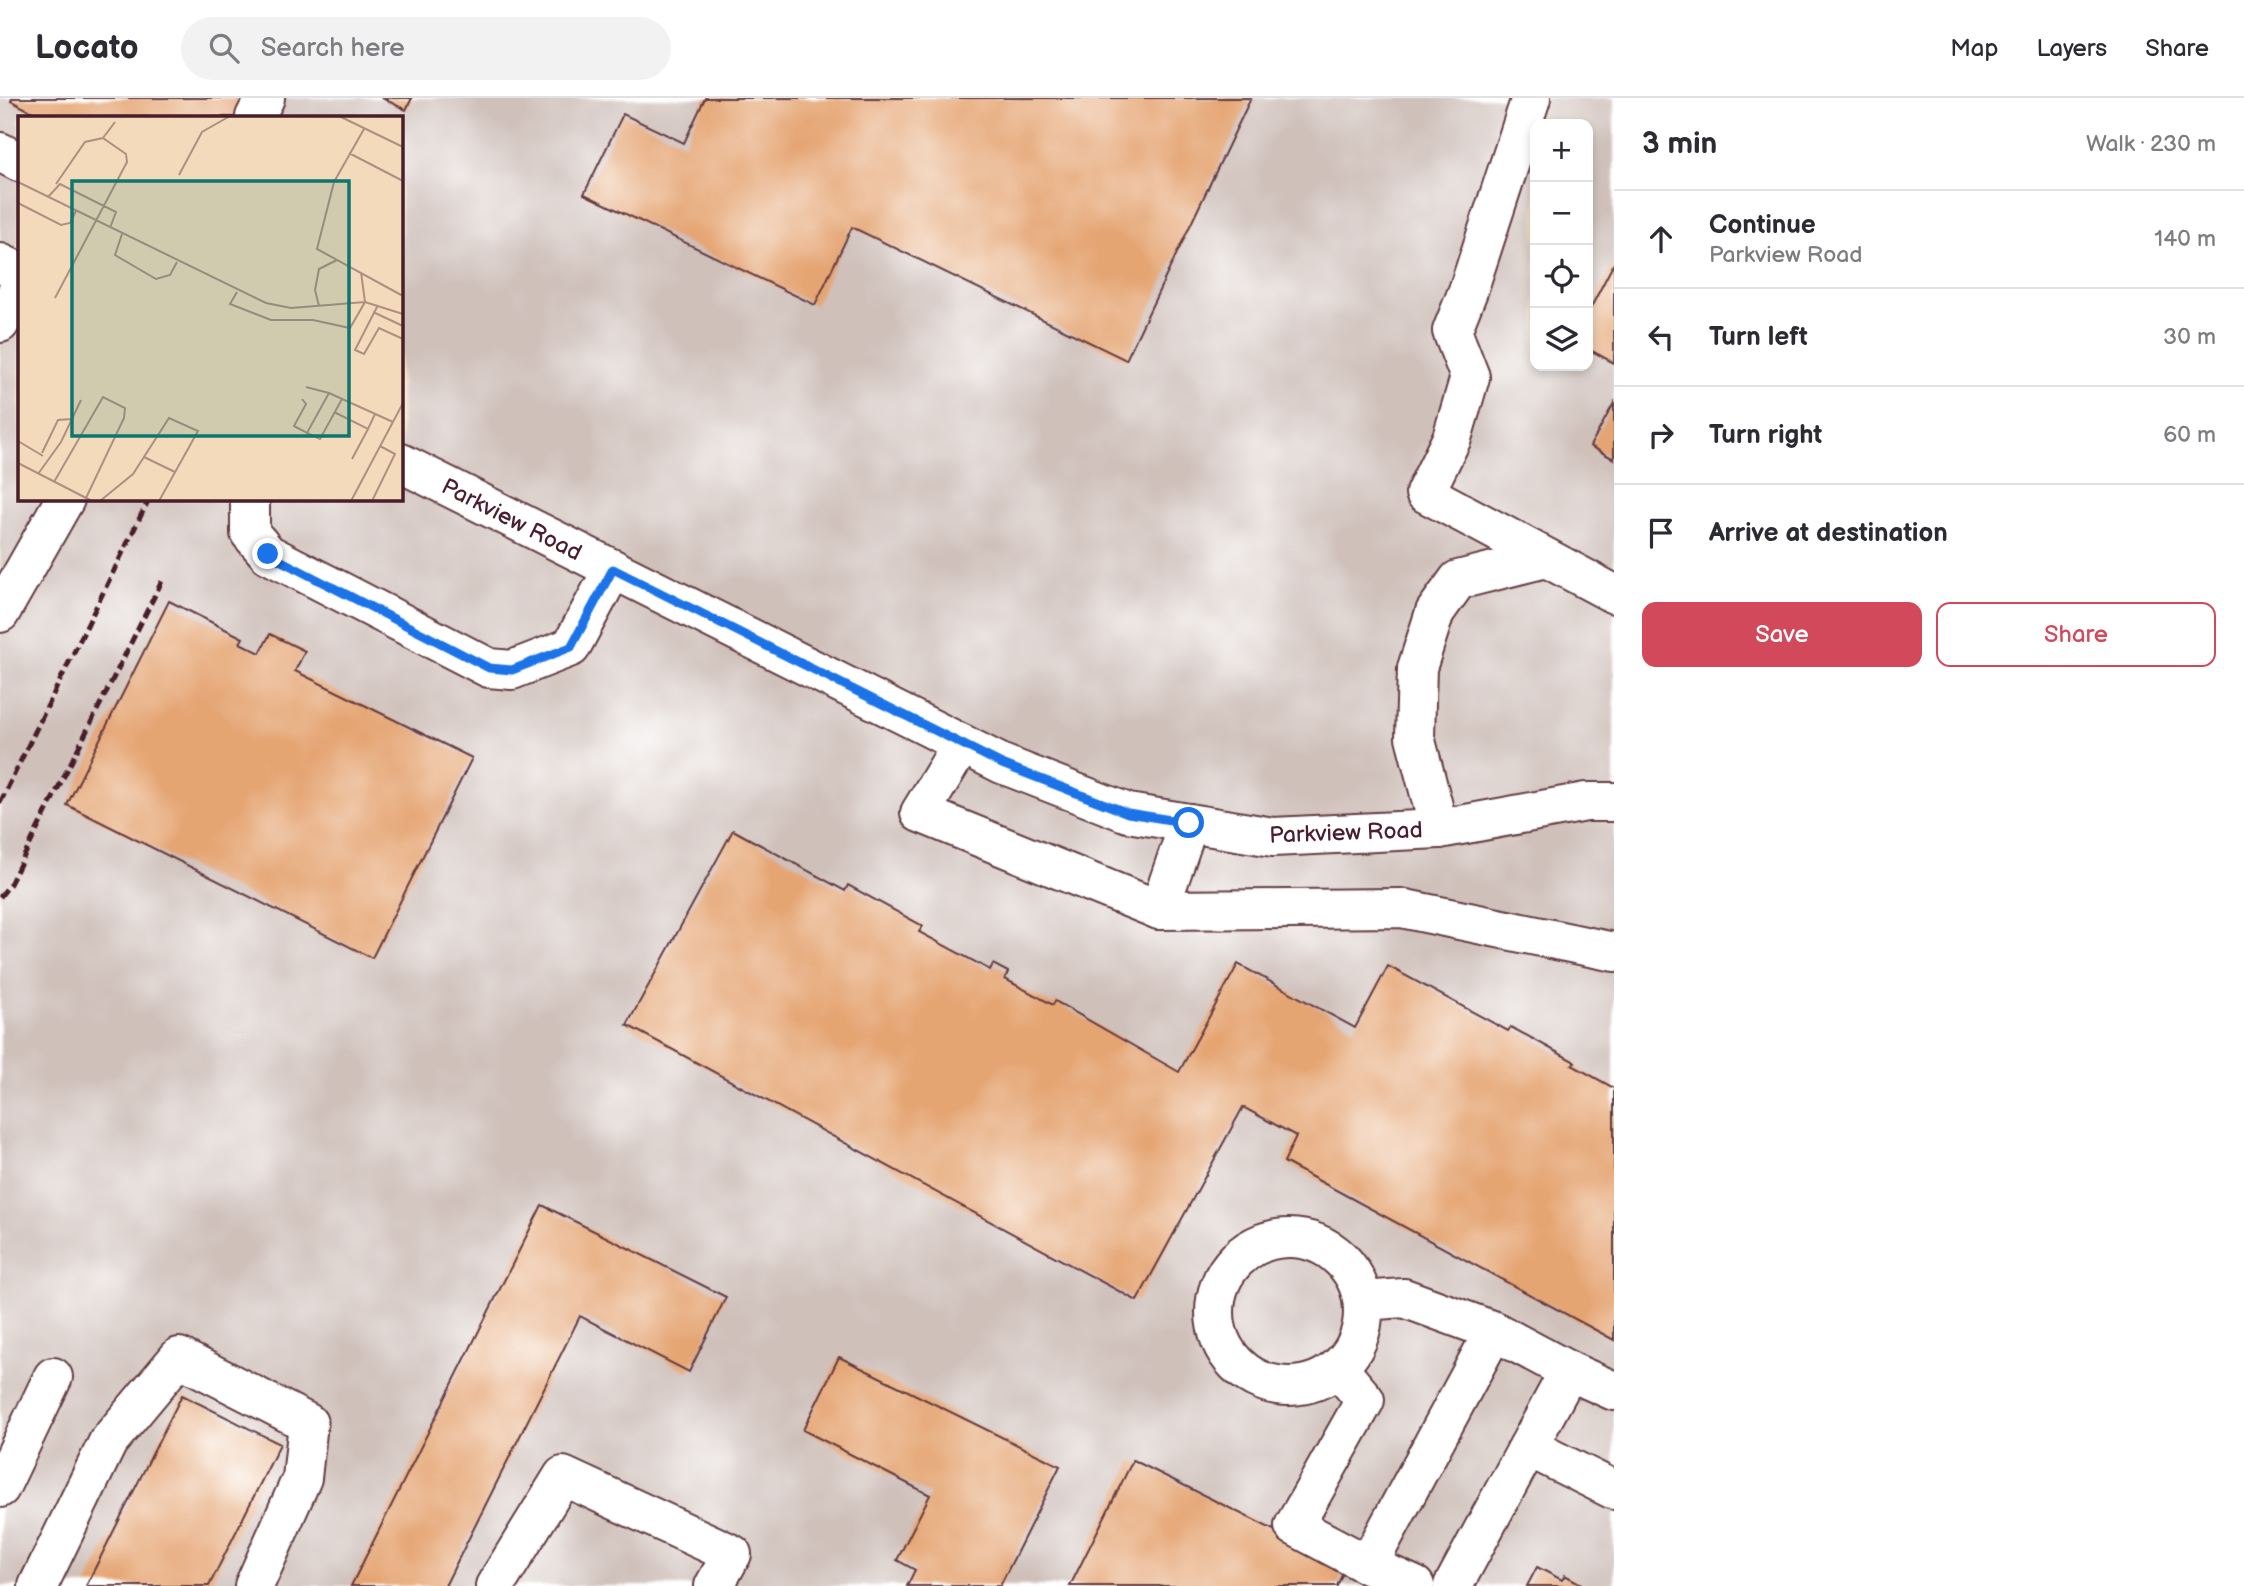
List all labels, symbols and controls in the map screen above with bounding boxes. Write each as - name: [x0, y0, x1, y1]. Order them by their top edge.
- search box: [181, 17, 671, 80]
- text: Locato: [35, 28, 139, 68]
- icon: search: [205, 29, 243, 67]
- text: Search here: [261, 33, 405, 64]
- text: Map: [1950, 34, 1998, 63]
- text: Layers: [2036, 34, 2107, 63]
- text: Share: [2145, 34, 2209, 63]
- inset map: [18, 116, 402, 500]
- map controls: [1530, 119, 1593, 371]
- button: +: [1530, 119, 1593, 182]
- text: 3 min: [1642, 126, 1717, 162]
- text: Walk · 230 m: [2086, 130, 2216, 158]
- button: −: [1530, 182, 1593, 245]
- text: Continue: [1709, 210, 1816, 241]
- icon: ahead: [1642, 220, 1680, 258]
- text: 140 m: [2154, 225, 2216, 253]
- text: Parkview Road: [1709, 241, 1862, 269]
- button: locate: [1530, 245, 1593, 308]
- button: layers: [1530, 308, 1593, 371]
- icon: left: [1642, 318, 1680, 356]
- text: Turn left: [1709, 322, 1808, 353]
- text: 30 m: [2163, 323, 2216, 351]
- icon: right: [1642, 416, 1680, 454]
- text: Turn right: [1709, 420, 1822, 451]
- text: 60 m: [2163, 421, 2216, 449]
- street label: Parkview Road: [437, 473, 586, 567]
- icon: arrive: [1642, 514, 1680, 552]
- text: Arrive at destination: [1709, 518, 1948, 549]
- route end: [252, 538, 283, 569]
- button: Save: [1642, 602, 1922, 667]
- button: Share: [1936, 602, 2216, 667]
- route start: [1173, 807, 1204, 838]
- street label: Parkview Road: [1269, 816, 1423, 850]

